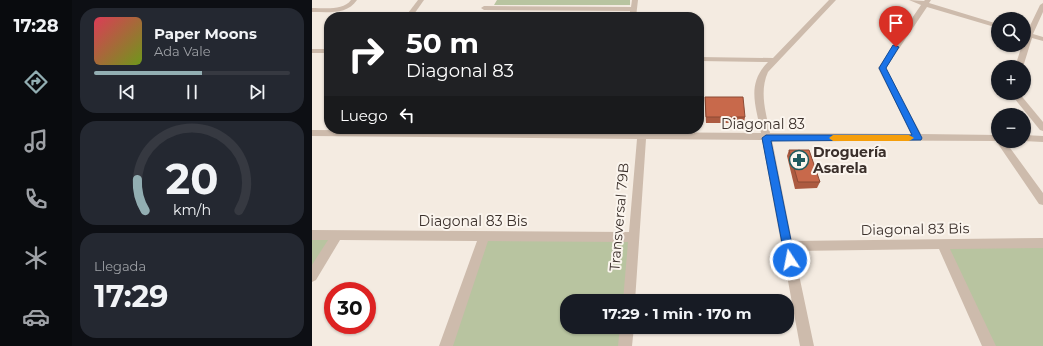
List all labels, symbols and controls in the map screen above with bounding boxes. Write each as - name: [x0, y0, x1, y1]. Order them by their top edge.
- pin: [879, 6, 913, 47]
- icon: arrive: [885, 12, 907, 34]
- map controls: [991, 12, 1031, 148]
- button: search: [991, 12, 1031, 52]
- text: 17:28: [13, 15, 59, 37]
- text: Paper Moons: [154, 24, 257, 43]
- text: 50 m: [406, 26, 479, 60]
- icon: right: [340, 28, 392, 80]
- text: Ada Vale: [154, 43, 211, 59]
- text: Diagonal 83: [406, 60, 514, 82]
- button: +: [991, 60, 1031, 100]
- icon: directions: [22, 68, 50, 96]
- icon: previous: [116, 81, 138, 103]
- icon: pause: [181, 81, 203, 103]
- icon: next: [246, 81, 268, 103]
- icon: left: [396, 104, 418, 126]
- text: Luego: [340, 106, 388, 125]
- button: −: [991, 108, 1031, 148]
- street label: Diagonal 83: [721, 115, 805, 133]
- icon: music: [22, 127, 50, 155]
- place label: Droguería Asarela: [812, 143, 887, 177]
- pharmacy icon: Droguería Asarela: [788, 149, 810, 171]
- text: 20: [166, 154, 218, 204]
- street label: Transversal 79B: [605, 162, 633, 272]
- icon: phone: [22, 185, 50, 213]
- text: km/h: [173, 201, 211, 219]
- street label: Diagonal 83 Bis: [419, 212, 528, 230]
- street label: Diagonal 83 Bis: [860, 219, 970, 239]
- position arrow: [769, 239, 811, 281]
- icon: climate: [22, 244, 50, 272]
- text: Llegada: [94, 258, 146, 274]
- text: 17:29: [94, 278, 168, 315]
- speed limit sign: 30: [324, 282, 376, 334]
- icon: car: [22, 303, 50, 331]
- text: 17:29 · 1 min · 170 m: [602, 304, 752, 323]

